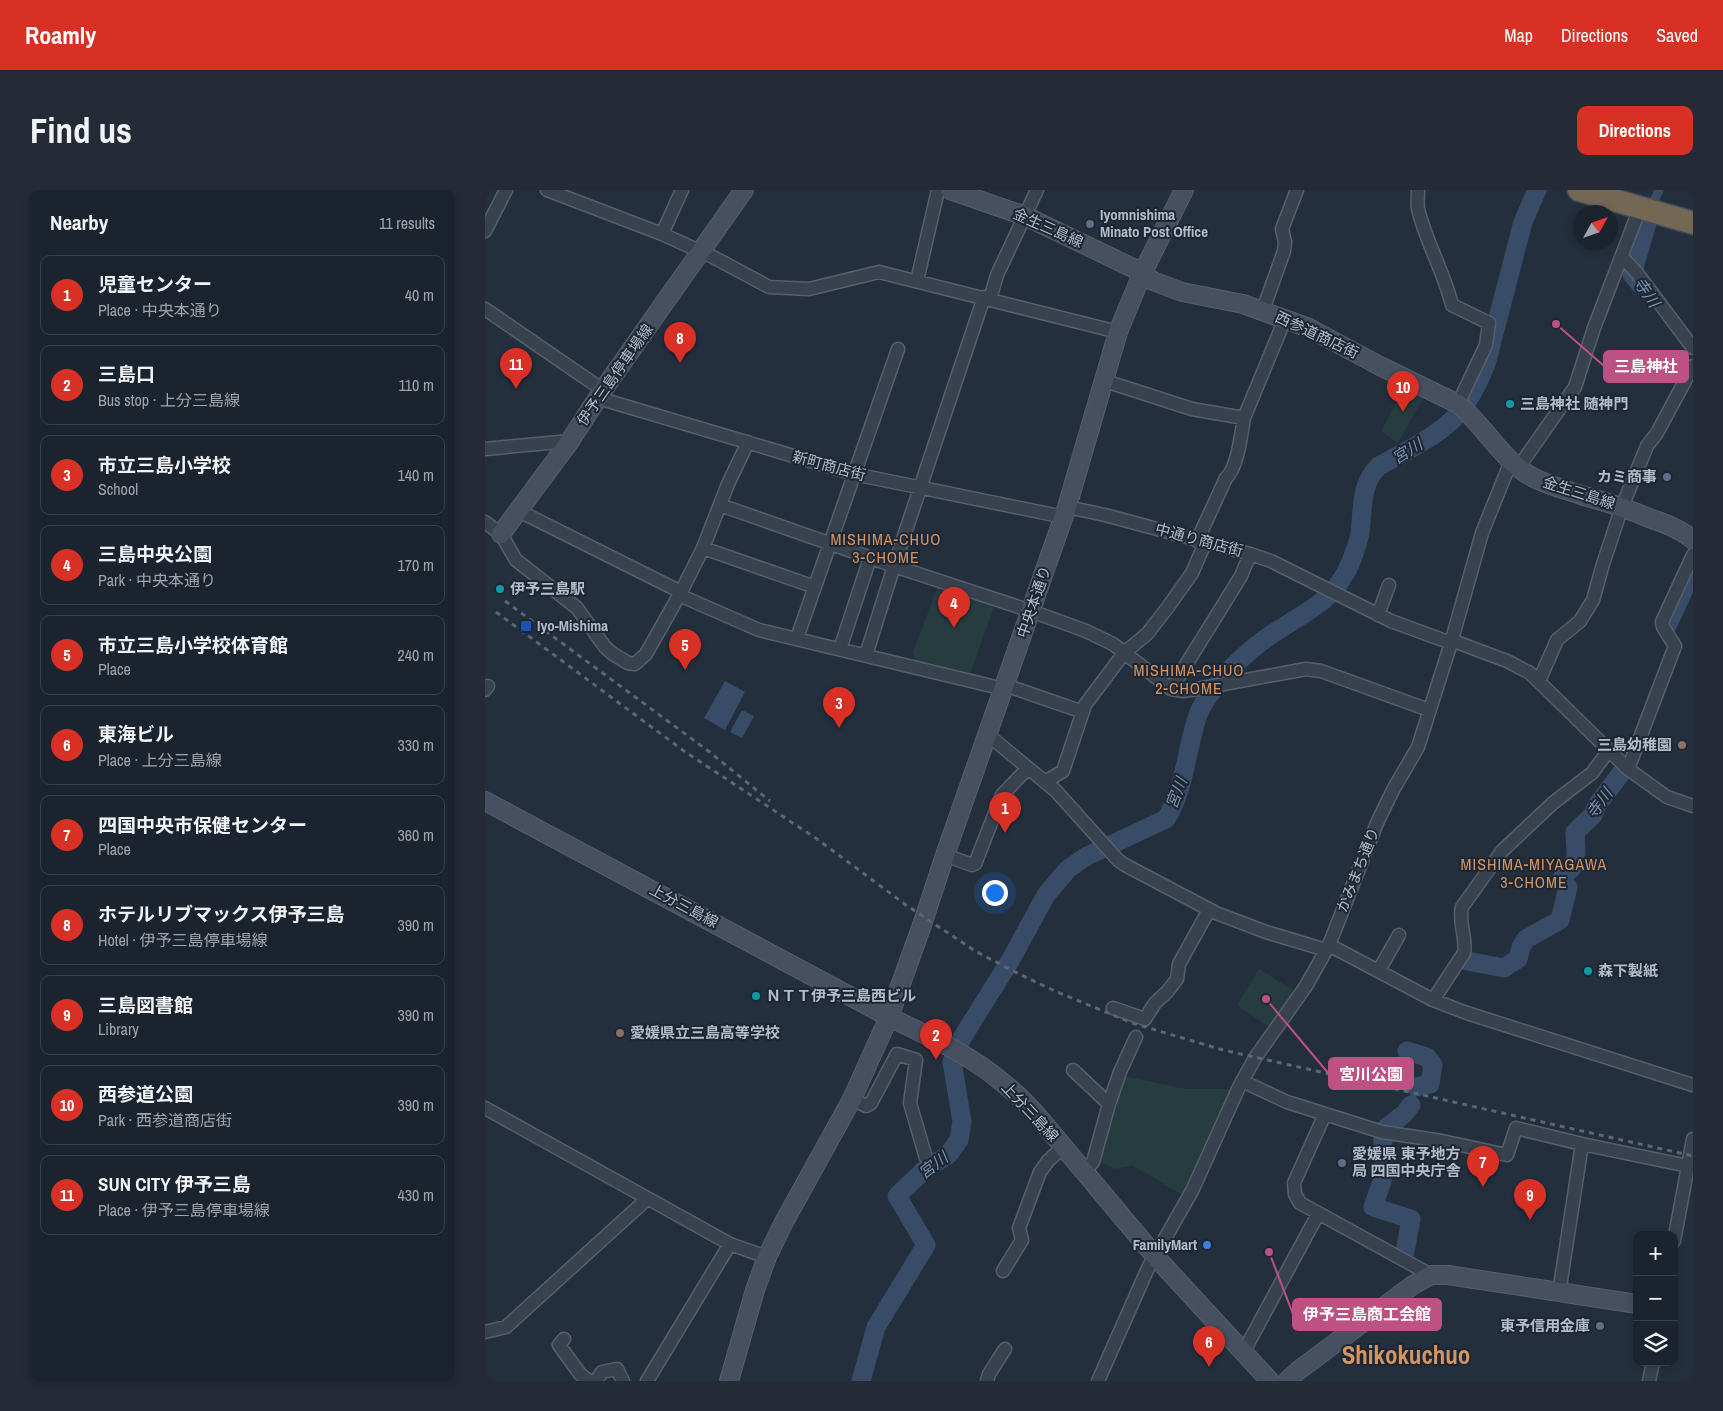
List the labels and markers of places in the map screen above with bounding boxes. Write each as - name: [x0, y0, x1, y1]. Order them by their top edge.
- place label: Iyomnishima Minato Post Office: [1100, 204, 1208, 242]
- marker: Iyomnishima Minato Post Office: [1084, 218, 1096, 230]
- pin: 8: [664, 322, 696, 363]
- pin: 11: [500, 348, 532, 389]
- callout: 三島神社: [1604, 351, 1688, 382]
- pin: 10: [1387, 371, 1419, 412]
- place label: 三島神社 随神門: [1520, 393, 1628, 414]
- marker: 三島神社 随神門: [1504, 398, 1516, 410]
- place label: カミ商事: [1597, 466, 1657, 487]
- marker: カミ商事: [1661, 471, 1673, 483]
- place label: 伊予三島駅: [510, 578, 585, 599]
- marker: 伊予三島駅: [494, 583, 506, 595]
- pin: 4: [938, 587, 970, 628]
- place label: Iyo-Mishima: [537, 615, 608, 636]
- marker: Iyo-Mishima: [519, 619, 533, 633]
- pin: 5: [669, 629, 701, 670]
- pin: 3: [823, 687, 855, 728]
- place label: 三島幼稚園: [1597, 734, 1672, 755]
- marker: 三島幼稚園: [1676, 739, 1688, 751]
- pin: 1: [989, 792, 1021, 833]
- place label: 森下製紙: [1598, 960, 1658, 981]
- marker: 森下製紙: [1582, 965, 1594, 977]
- place label: ＮＴＴ伊予三島西ビル: [766, 985, 916, 1006]
- marker: ＮＴＴ伊予三島西ビル: [750, 990, 762, 1002]
- pin: 2: [920, 1019, 952, 1060]
- place label: 愛媛県立三島高等学校: [630, 1022, 780, 1043]
- marker: 愛媛県立三島高等学校: [614, 1027, 626, 1039]
- callout: 宮川公園: [1329, 1058, 1413, 1089]
- place label: 愛媛県 東予地方 局 四国中央庁舎: [1352, 1143, 1461, 1181]
- pin: 7: [1467, 1146, 1499, 1187]
- marker: 愛媛県 東予地方 局 四国中央庁舎: [1336, 1157, 1348, 1169]
- pin: 9: [1514, 1179, 1546, 1220]
- place label: FamilyMart: [1133, 1234, 1197, 1255]
- marker: FamilyMart: [1201, 1239, 1213, 1251]
- callout: 伊予三島商工会館: [1293, 1299, 1441, 1330]
- place label: 東予信用金庫: [1500, 1315, 1590, 1336]
- marker: 東予信用金庫: [1594, 1320, 1606, 1332]
- pin: 6: [1193, 1326, 1225, 1367]

